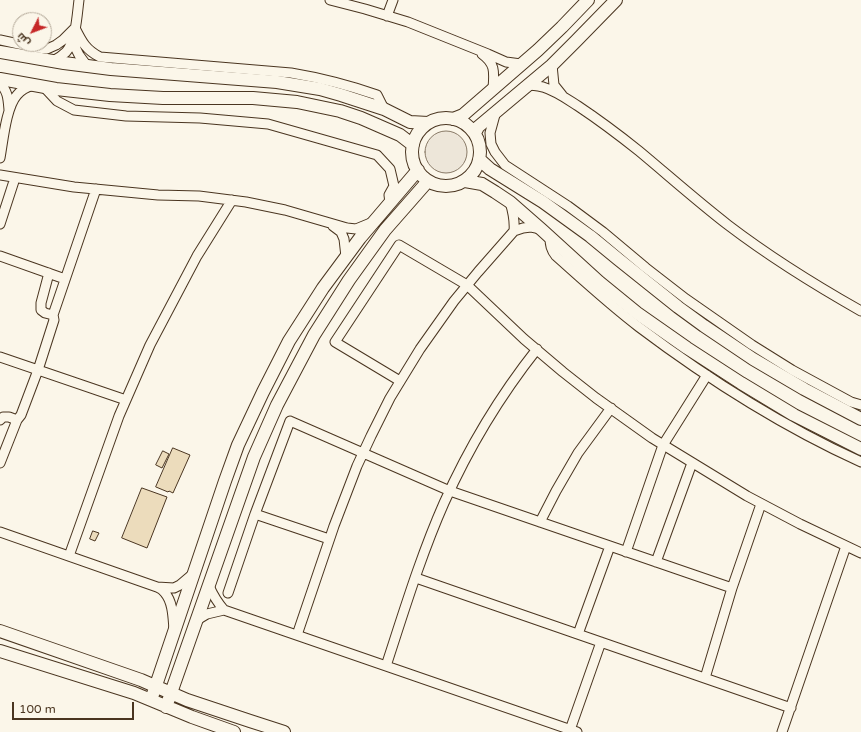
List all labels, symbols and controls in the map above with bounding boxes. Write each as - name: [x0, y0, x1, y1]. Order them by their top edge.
- north arrow: [12, 12, 52, 52]
- text: ش: [14, 30, 33, 49]
- scale bar: [14, 694, 136, 720]
- text: 100 m: [19, 702, 56, 716]

